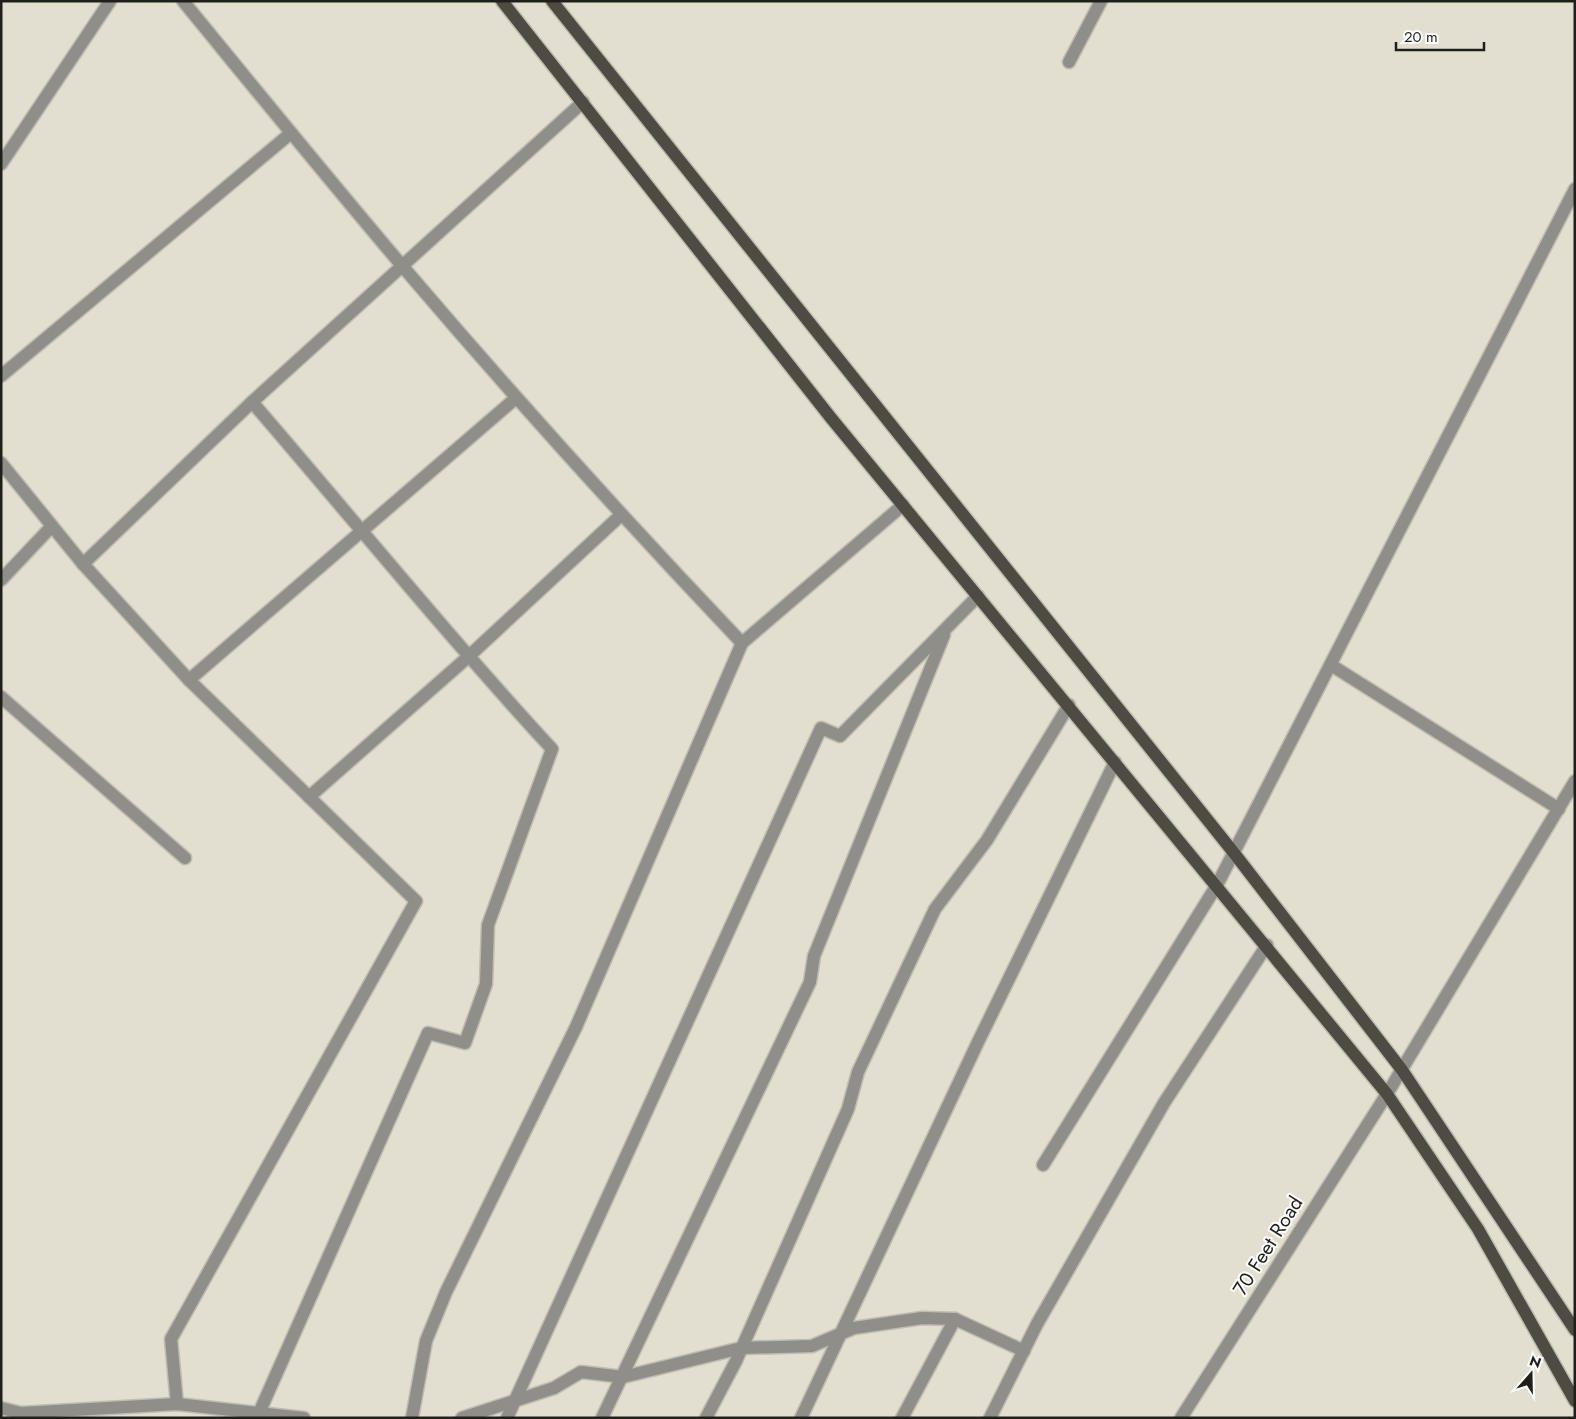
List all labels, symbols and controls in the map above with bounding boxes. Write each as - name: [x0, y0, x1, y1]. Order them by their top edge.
- scale bar: [1396, 20, 1484, 52]
- text: 20 m: [1404, 26, 1438, 48]
- street label: 70 Feet Road: [1226, 1191, 1310, 1301]
- north arrow: [1506, 1349, 1556, 1399]
- text: N: [1527, 1350, 1544, 1373]

